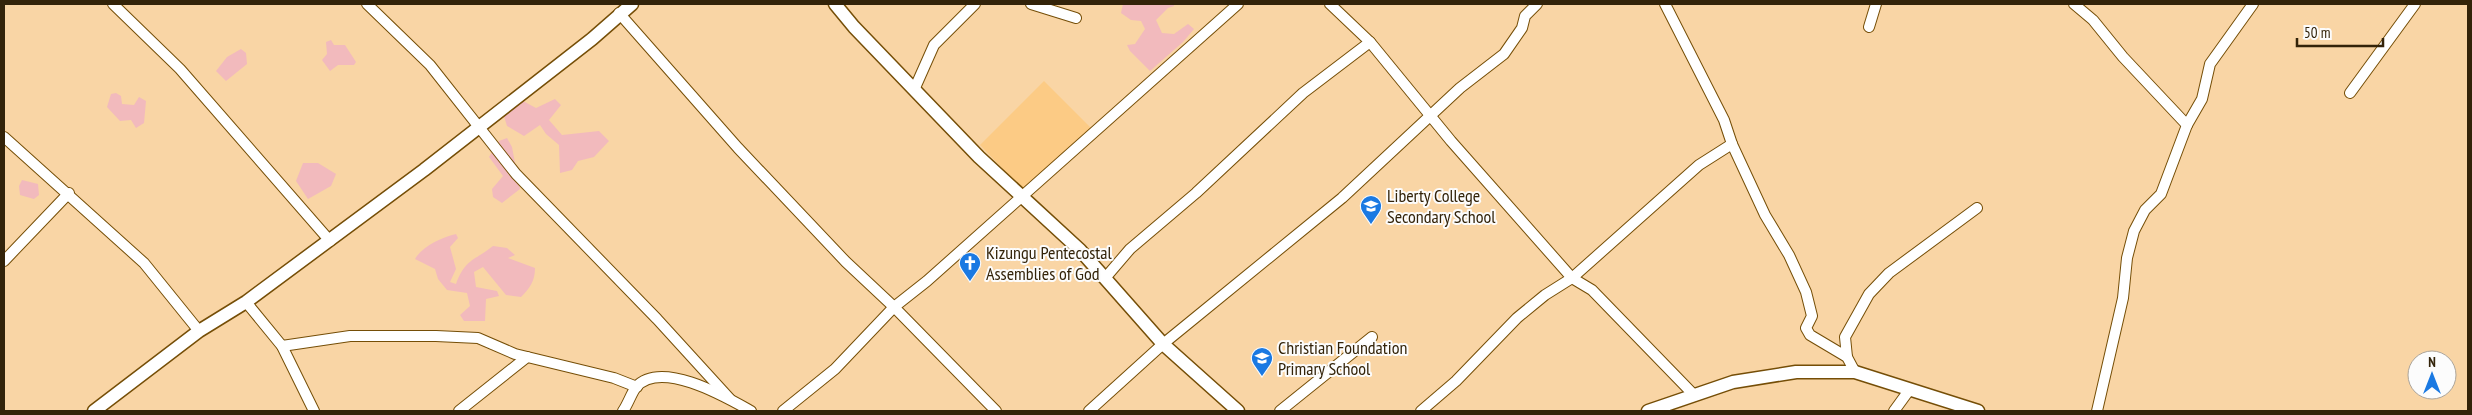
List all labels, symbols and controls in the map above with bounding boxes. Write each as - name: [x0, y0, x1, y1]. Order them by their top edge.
- scale bar: [2297, 15, 2383, 47]
- text: 50 m: [2304, 23, 2330, 42]
- place label: Liberty College Secondary School: [1387, 184, 1496, 228]
- school or university icon: Liberty College Secondary School: [1359, 194, 1383, 225]
- place label: Kizungu Pentecostal Assemblies of God: [986, 241, 1113, 285]
- church icon: Kizungu Pentecostal Assemblies of God: [958, 251, 982, 282]
- place label: Christian Foundation Primary School: [1278, 336, 1407, 380]
- school or university icon: Christian Foundation Primary School: [1250, 346, 1274, 377]
- north arrow: [2407, 350, 2457, 400]
- text: N: [2428, 353, 2436, 371]

